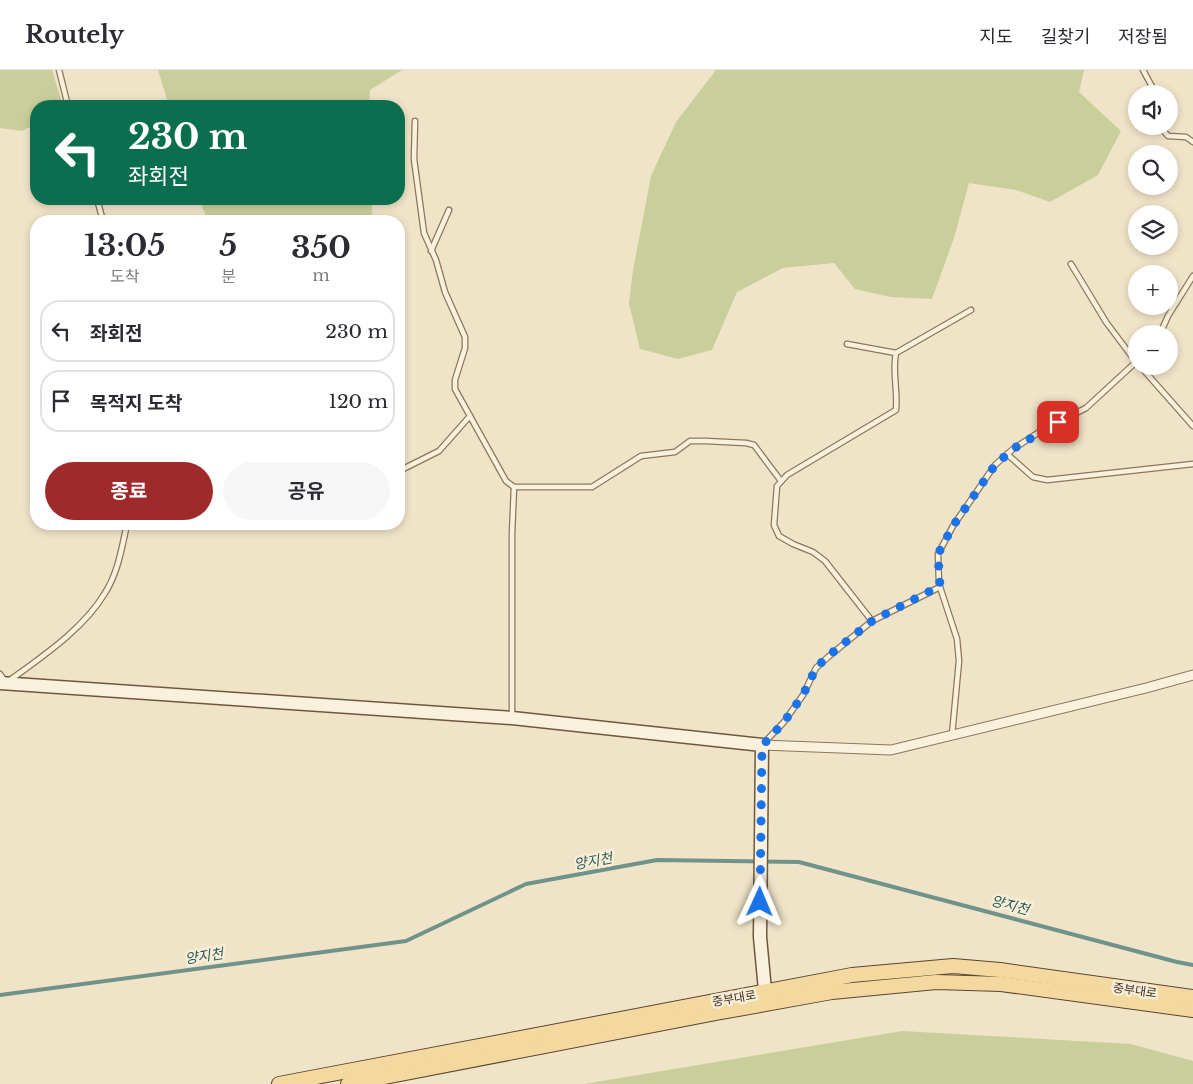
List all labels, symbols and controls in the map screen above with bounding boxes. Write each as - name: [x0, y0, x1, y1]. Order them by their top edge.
- text: Routely: [25, 20, 124, 49]
- text: 지도: [980, 26, 1013, 48]
- text: 길찾기: [1041, 26, 1090, 48]
- text: 저장됨: [1118, 26, 1168, 48]
- map controls: [1128, 85, 1178, 375]
- button: sound: [1128, 85, 1178, 135]
- text: 230 m: [128, 115, 248, 158]
- icon: left: [45, 120, 110, 185]
- button: search: [1128, 145, 1178, 195]
- text: 좌회전: [128, 163, 189, 190]
- button: layers: [1128, 205, 1178, 255]
- text: 13:05: [84, 227, 165, 264]
- text: 5: [219, 227, 237, 264]
- text: 350: [291, 229, 351, 266]
- text: m: [312, 265, 330, 285]
- button: +: [1128, 265, 1178, 315]
- text: 도착: [110, 266, 139, 286]
- text: 분: [221, 266, 236, 286]
- icon: left: [47, 317, 75, 345]
- text: 230 m: [325, 320, 388, 343]
- text: 좌회전: [90, 322, 142, 345]
- button: −: [1128, 325, 1178, 375]
- icon: arrive: [47, 387, 75, 415]
- text: 120 m: [328, 390, 388, 413]
- text: 목적지 도착: [90, 392, 182, 415]
- pin: [1037, 401, 1079, 443]
- icon: arrive: [1044, 408, 1072, 436]
- button: 종료: [45, 462, 213, 520]
- button: 공유: [223, 462, 390, 520]
- water label: 양지천: [572, 849, 615, 873]
- position arrow: [733, 875, 785, 927]
- water label: 양지천: [989, 891, 1032, 919]
- water label: 양지천: [184, 944, 225, 968]
- street label: 중부대로: [1112, 979, 1158, 1001]
- street label: 중부대로: [711, 987, 757, 1009]

